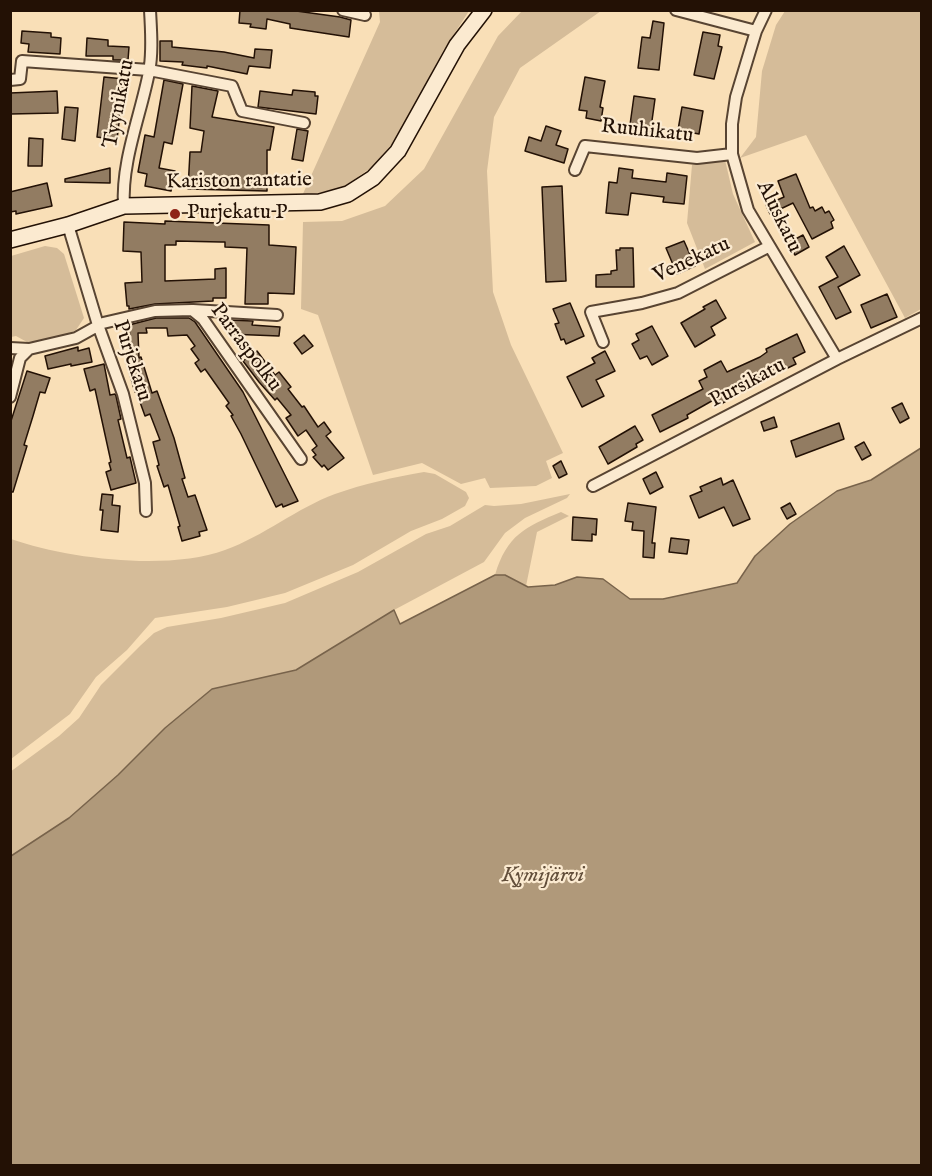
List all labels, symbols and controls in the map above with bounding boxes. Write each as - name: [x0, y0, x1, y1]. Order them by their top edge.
- street label: Tyynikatu: [99, 57, 141, 151]
- street label: Ruuhikatu: [600, 115, 694, 149]
- street label: Kariston rantatie: [166, 168, 312, 196]
- street label: Aluskatu: [750, 177, 806, 257]
- place label: Purjekatu P: [187, 201, 287, 227]
- marker: Purjekatu P: [168, 207, 182, 221]
- street label: Venekatu: [650, 232, 734, 290]
- street label: Parraspolku: [204, 299, 286, 397]
- street label: Purjekatu: [106, 317, 156, 405]
- street label: Pursikatu: [706, 354, 790, 414]
- water label: Kymijärvi: [502, 863, 584, 889]

